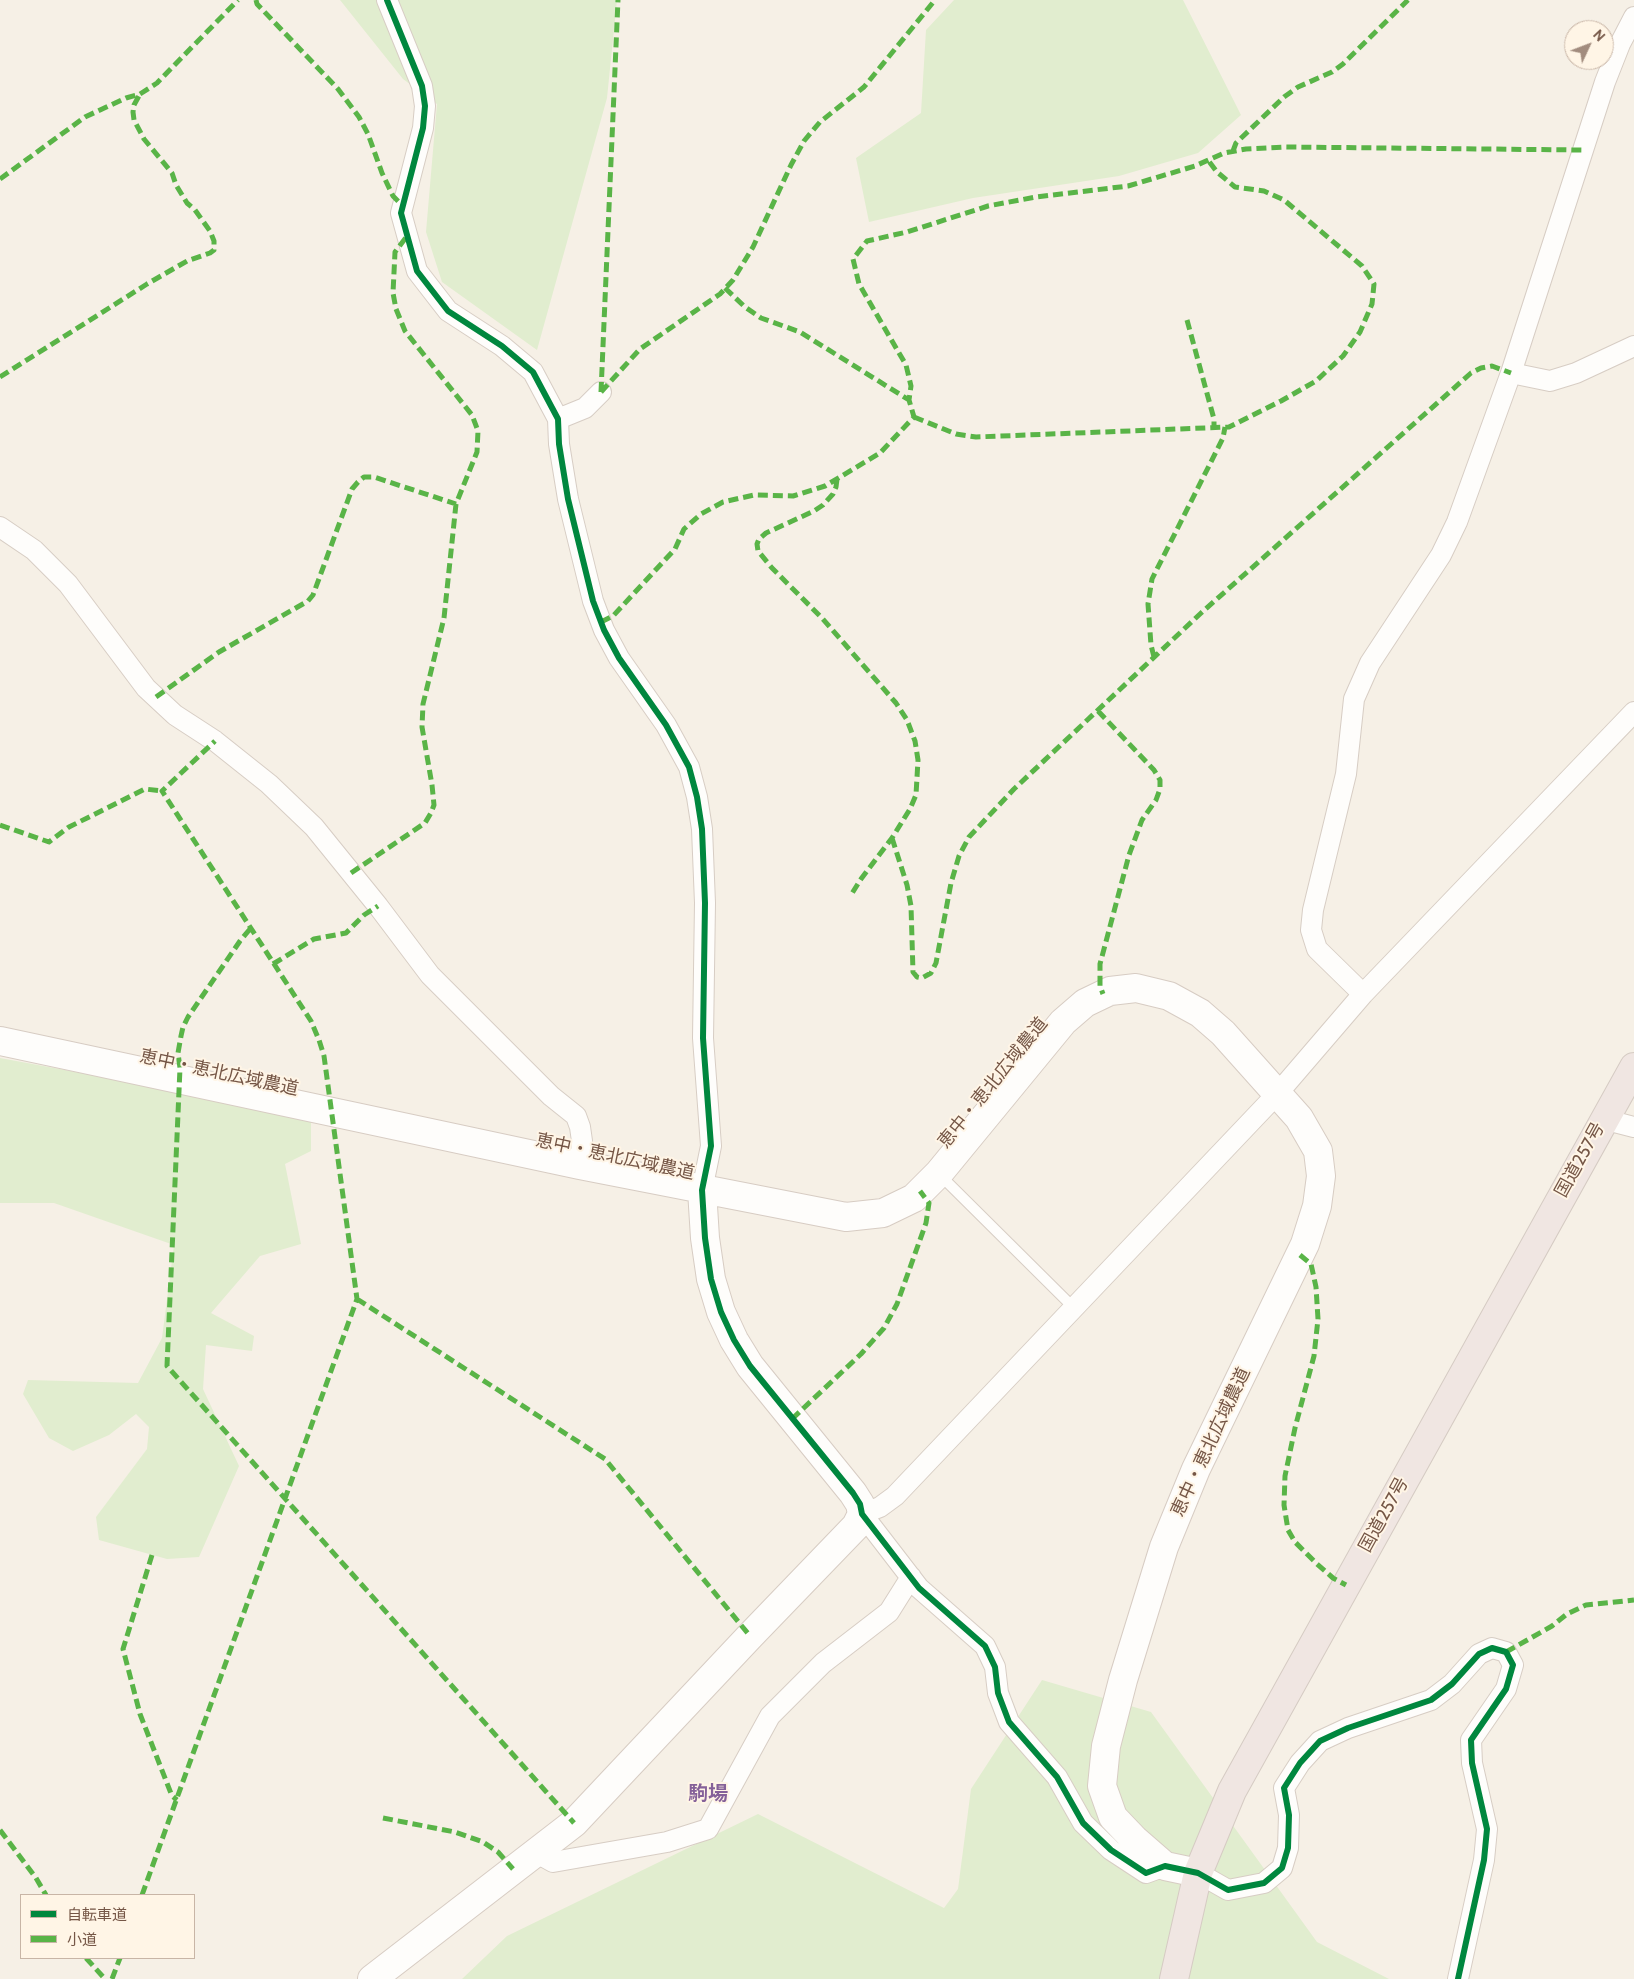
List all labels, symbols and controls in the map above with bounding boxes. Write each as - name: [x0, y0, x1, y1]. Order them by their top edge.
- north arrow: [1564, 20, 1614, 70]
- text: N: [1589, 26, 1609, 45]
- street label: 恵中・恵北広域農道: [934, 1013, 1052, 1153]
- street label: 恵中・恵北広域農道: [138, 1046, 300, 1100]
- street label: 国道257号: [1551, 1119, 1609, 1201]
- street label: 恵中・恵北広域農道: [534, 1130, 696, 1184]
- street label: 恵中・恵北広域農道: [1167, 1364, 1255, 1520]
- street label: 国道257号: [1355, 1474, 1413, 1556]
- district label: 駒場: [688, 1782, 728, 1806]
- legend: [20, 1894, 195, 1959]
- text: 自転車道: [67, 1906, 127, 1924]
- text: 小道: [67, 1931, 97, 1949]

